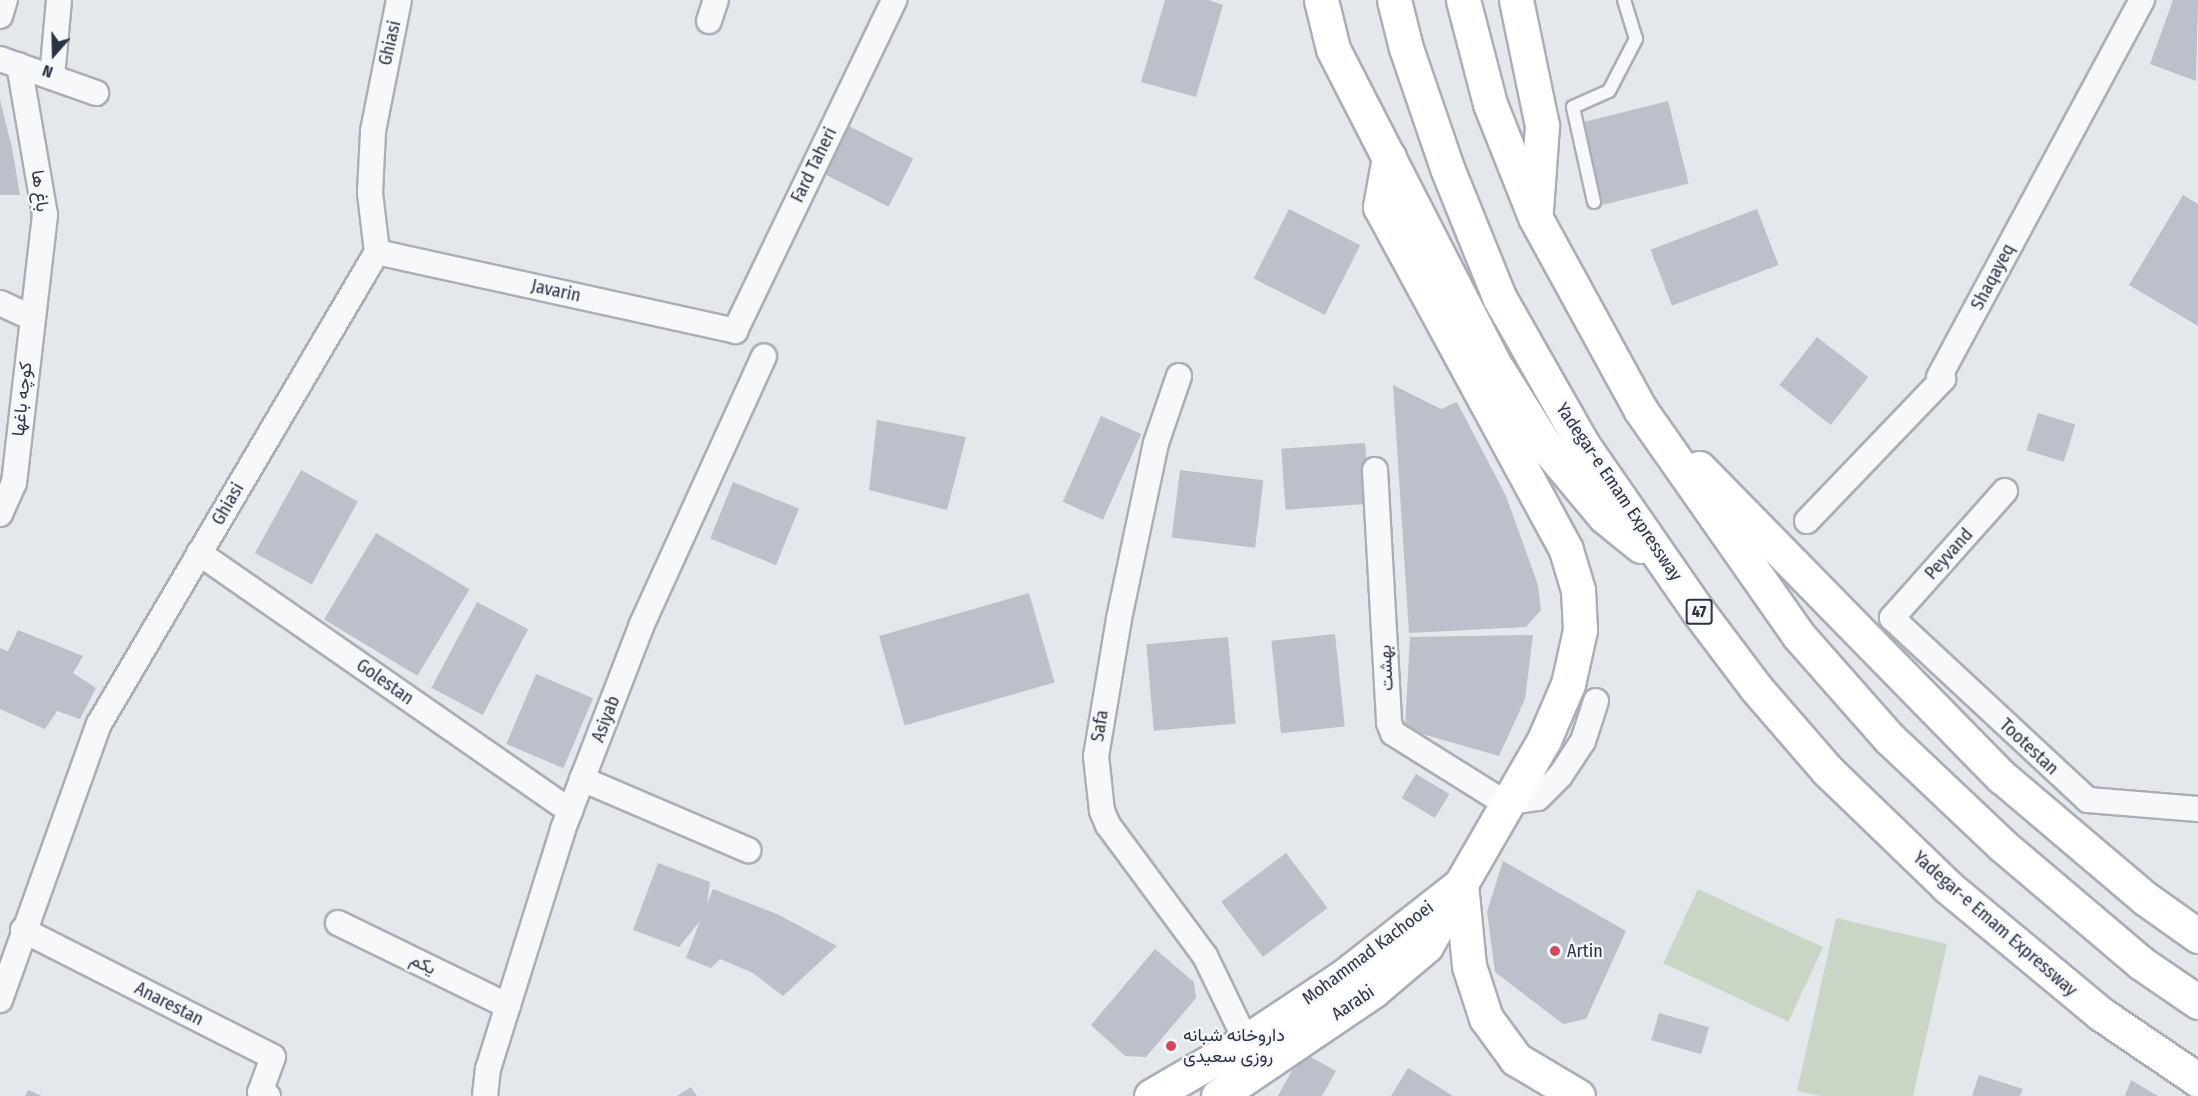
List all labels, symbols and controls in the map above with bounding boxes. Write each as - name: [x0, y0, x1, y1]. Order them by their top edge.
- street label: Ghiasi: [374, 19, 406, 67]
- north arrow: [24, 24, 84, 84]
- text: N: [40, 61, 55, 82]
- street label: Fard Taheri: [787, 124, 841, 206]
- street label: باغ ها: [26, 169, 54, 213]
- street label: Shaqayeq: [1967, 240, 2019, 314]
- street label: Javarin: [529, 275, 583, 307]
- street label: کوچه باغها: [7, 361, 37, 437]
- street label: Yadegar-e Emam Expressway: [1551, 399, 1687, 585]
- street label: Ghiasi: [207, 479, 249, 529]
- street label: Peyvand: [1920, 524, 1978, 584]
- road number: 47: [1686, 599, 1712, 625]
- street label: بهشت: [1374, 644, 1398, 692]
- street label: Golestan: [352, 654, 418, 710]
- street label: Asiyab: [587, 693, 625, 745]
- street label: Safa: [1087, 709, 1113, 743]
- street label: Tootestan: [1995, 714, 2063, 780]
- street label: Yadegar-e Emam Expressway: [1909, 847, 2081, 1001]
- street label: Mohammad Kachooei: [1298, 897, 1438, 1009]
- place label: Artin: [1567, 940, 1603, 962]
- marker: Artin: [1548, 944, 1562, 958]
- street label: یکم: [406, 949, 440, 979]
- street label: Anarestan: [131, 978, 207, 1030]
- street label: Aarabi: [1328, 981, 1378, 1025]
- place label: داروخانه شبانه روزی سعیدی: [1183, 1025, 1285, 1068]
- marker: داروخانه شبانه روزی سعیدی: [1164, 1039, 1178, 1053]

